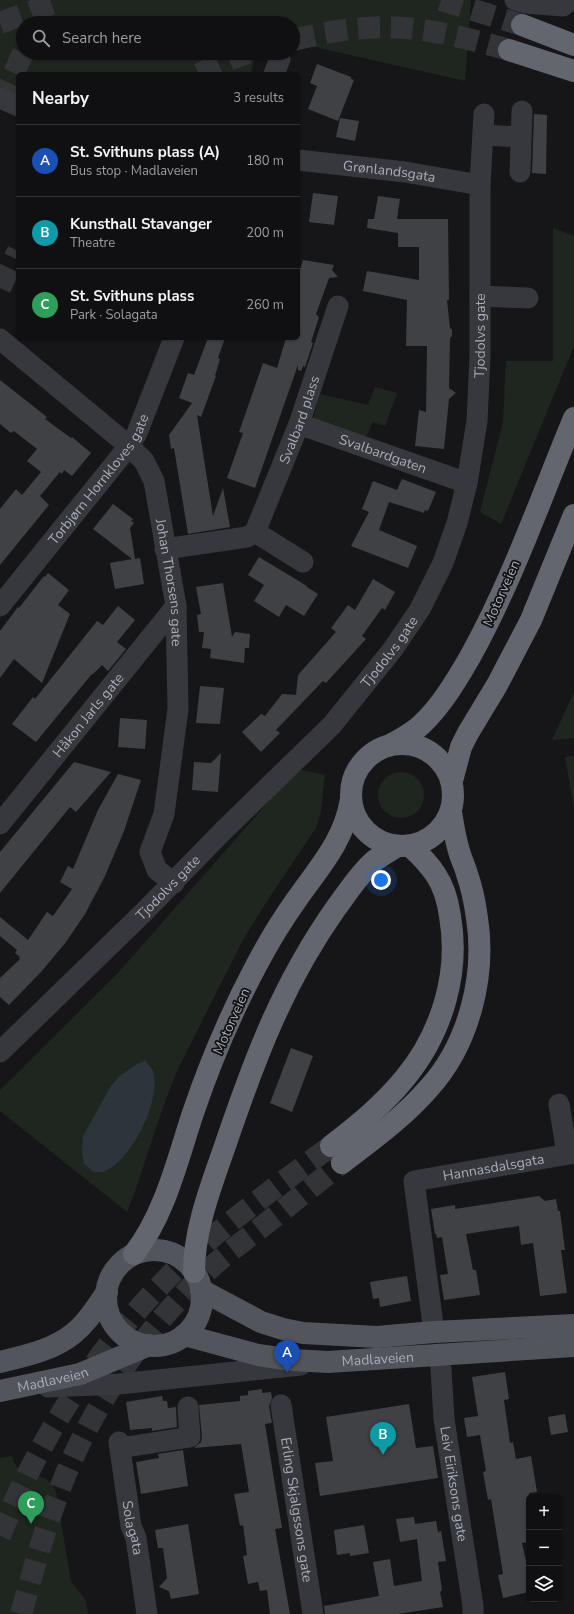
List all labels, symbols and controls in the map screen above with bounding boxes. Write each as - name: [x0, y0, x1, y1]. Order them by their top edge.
- search box: [16, 16, 300, 60]
- icon: search: [30, 27, 52, 49]
- text: Search here: [62, 28, 142, 48]
- text: Nearby: [32, 87, 89, 110]
- text: 3 results: [233, 89, 284, 107]
- text: St. Svithuns plass (A): [70, 142, 220, 162]
- text: A: [40, 152, 50, 170]
- text: 180 m: [246, 152, 284, 170]
- street label: Grønlandsgata: [342, 156, 437, 187]
- text: Bus stop · Madlaveien: [70, 162, 198, 180]
- text: Kunsthall Stavanger: [70, 214, 212, 234]
- text: B: [41, 224, 49, 242]
- text: 200 m: [246, 224, 284, 242]
- text: Theatre: [70, 234, 115, 252]
- text: St. Svithuns plass: [70, 286, 194, 306]
- street label: Tjodolvs gate: [470, 293, 490, 379]
- text: C: [41, 296, 49, 314]
- text: 260 m: [246, 296, 284, 314]
- text: Park · Solagata: [70, 306, 158, 324]
- street label: Svalbard plass: [275, 373, 324, 467]
- street label: Torbjørn Hornkloves gate: [44, 411, 153, 549]
- street label: Svalbardgaten: [336, 430, 429, 478]
- street label: Johan Thorsens gate: [151, 516, 186, 647]
- street label: Motorveien: [478, 557, 525, 629]
- street label: Tjodolvs gate: [357, 613, 423, 692]
- street label: Håkon Jarls gate: [48, 669, 128, 762]
- street label: Tjodolvs gate: [132, 851, 205, 925]
- your location: [371, 870, 391, 890]
- street label: Motorveien: [208, 985, 255, 1057]
- street label: Hannasdalsgata: [441, 1149, 546, 1186]
- pin: A: [274, 1340, 300, 1373]
- street label: Madlaveien: [341, 1347, 415, 1371]
- street label: Madlaveien: [16, 1362, 92, 1397]
- pin: B: [370, 1422, 396, 1455]
- street label: Leiv Eiriksons gate: [435, 1425, 472, 1543]
- street label: Erling Skjalgssons gate: [276, 1436, 317, 1584]
- pin: C: [18, 1491, 44, 1524]
- map controls: [526, 1494, 562, 1602]
- button: +: [526, 1494, 562, 1530]
- street label: Solagata: [117, 1499, 147, 1556]
- button: −: [526, 1530, 562, 1566]
- button: layers: [526, 1566, 562, 1602]

